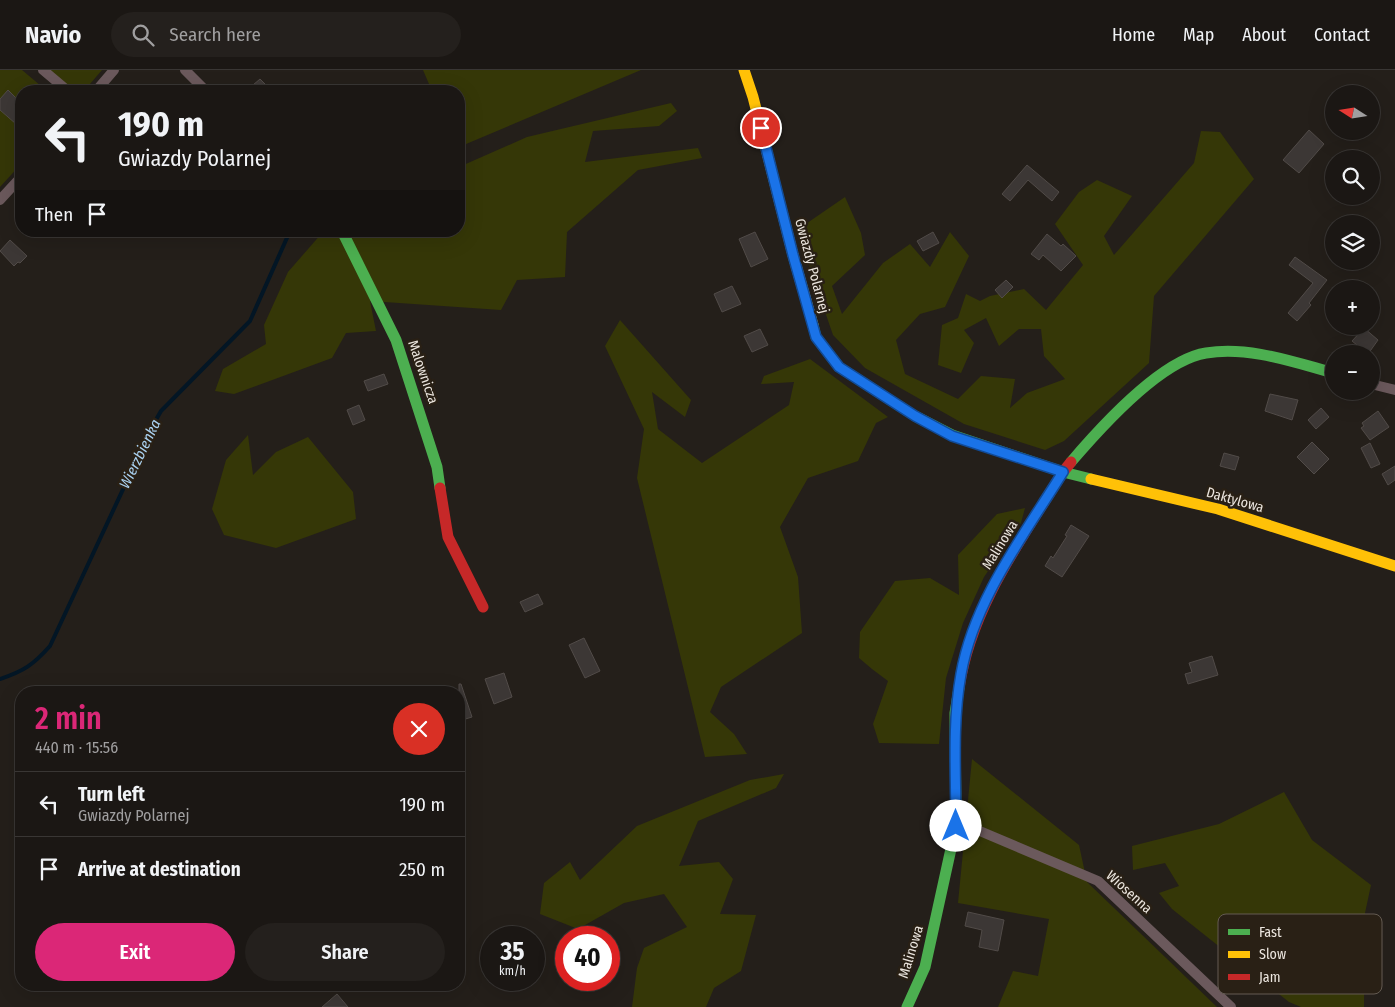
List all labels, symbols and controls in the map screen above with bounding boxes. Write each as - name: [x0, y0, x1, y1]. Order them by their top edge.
- search box: [111, 12, 461, 57]
- text: Navio: [25, 21, 81, 49]
- icon: search: [129, 21, 157, 49]
- text: Search here: [169, 23, 261, 46]
- text: Home: [1112, 24, 1155, 46]
- text: Map: [1183, 24, 1214, 46]
- text: About: [1242, 24, 1286, 46]
- text: Contact: [1314, 24, 1370, 46]
- north arrow: [1325, 85, 1380, 140]
- map controls: [1325, 85, 1380, 400]
- text: 190 m: [118, 103, 204, 145]
- icon: left: [35, 105, 100, 170]
- pin: [740, 107, 782, 149]
- icon: arrive: [747, 114, 775, 142]
- text: Gwiazdy Polarnej: [118, 145, 271, 172]
- button: search: [1325, 150, 1380, 205]
- icon: arrive: [83, 200, 111, 228]
- text: Then: [35, 203, 73, 226]
- button: layers: [1325, 215, 1380, 270]
- street label: Gwiazdy Polarnej: [791, 217, 833, 315]
- button: +: [1325, 280, 1380, 335]
- street label: Malownicza: [404, 338, 442, 406]
- button: −: [1325, 345, 1380, 400]
- water label: Wierzbienka: [116, 416, 165, 492]
- street label: Daktylowa: [1204, 484, 1266, 516]
- street label: Malinowa: [978, 517, 1022, 573]
- text: 2 min: [35, 701, 102, 737]
- button: close: [393, 703, 445, 755]
- text: 440 m · 15:56: [35, 738, 118, 757]
- text: Turn left: [78, 783, 145, 806]
- icon: left: [35, 790, 63, 818]
- text: 190 m: [399, 793, 445, 816]
- position arrow: [929, 799, 981, 851]
- text: Gwiazdy Polarnej: [78, 806, 189, 825]
- icon: arrive: [35, 855, 63, 883]
- text: Arrive at destination: [78, 858, 241, 881]
- text: 250 m: [399, 858, 445, 881]
- street label: Wiosenna: [1103, 867, 1156, 917]
- legend: [1218, 914, 1382, 994]
- button: Exit: [35, 923, 235, 981]
- button: Share: [245, 923, 445, 981]
- street label: Malinowa: [895, 923, 927, 981]
- text: Fast: [1259, 924, 1282, 941]
- speed limit sign: 40: [555, 926, 620, 991]
- text: 35: [500, 937, 525, 967]
- text: Slow: [1259, 946, 1286, 963]
- text: km/h: [499, 964, 526, 978]
- text: Jam: [1259, 969, 1280, 986]

